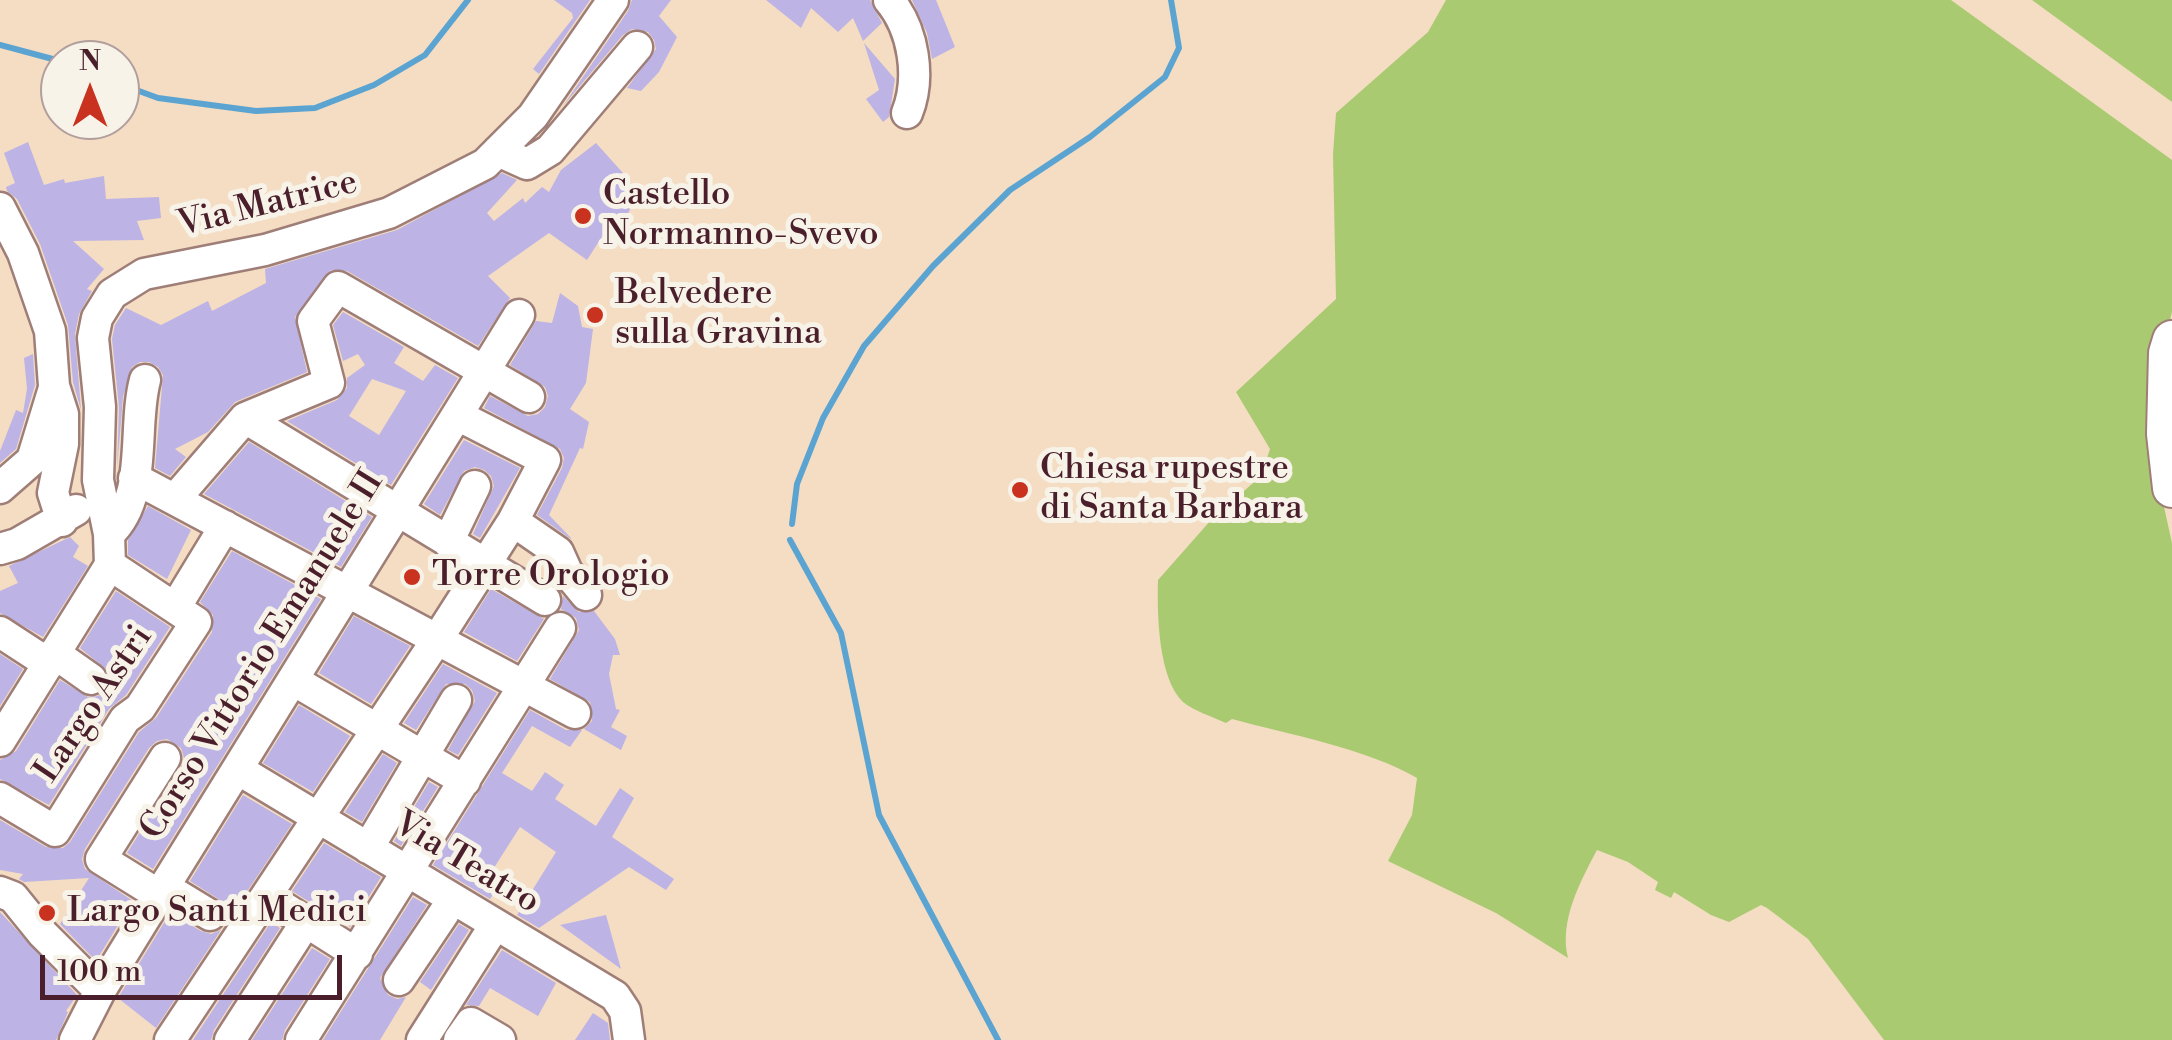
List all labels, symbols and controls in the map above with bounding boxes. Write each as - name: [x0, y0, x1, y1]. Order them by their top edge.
- north arrow: [40, 40, 140, 140]
- text: N: [79, 44, 101, 79]
- street label: Via Matrice: [174, 162, 362, 248]
- place label: Castello Normanno-Svevo: [603, 175, 879, 257]
- marker: Castello Normanno-Svevo: [572, 205, 594, 227]
- place label: Belvedere sulla Gravina: [615, 274, 822, 356]
- marker: Belvedere sulla Gravina: [584, 304, 606, 326]
- place label: Chiesa rupestre di Santa Barbara: [1040, 449, 1303, 531]
- street label: Corso Vittorio Emanuele II: [132, 464, 394, 848]
- marker: Chiesa rupestre di Santa Barbara: [1009, 479, 1031, 501]
- place label: Torre Orologio: [432, 556, 670, 598]
- marker: Torre Orologio: [401, 566, 423, 588]
- street label: Largo Astri: [27, 619, 163, 791]
- street label: Via Teatro: [385, 804, 547, 924]
- place label: Largo Santi Medici: [67, 892, 367, 934]
- marker: Largo Santi Medici: [36, 902, 58, 924]
- scale bar: [45, 935, 348, 997]
- text: 100 m: [57, 953, 141, 991]

